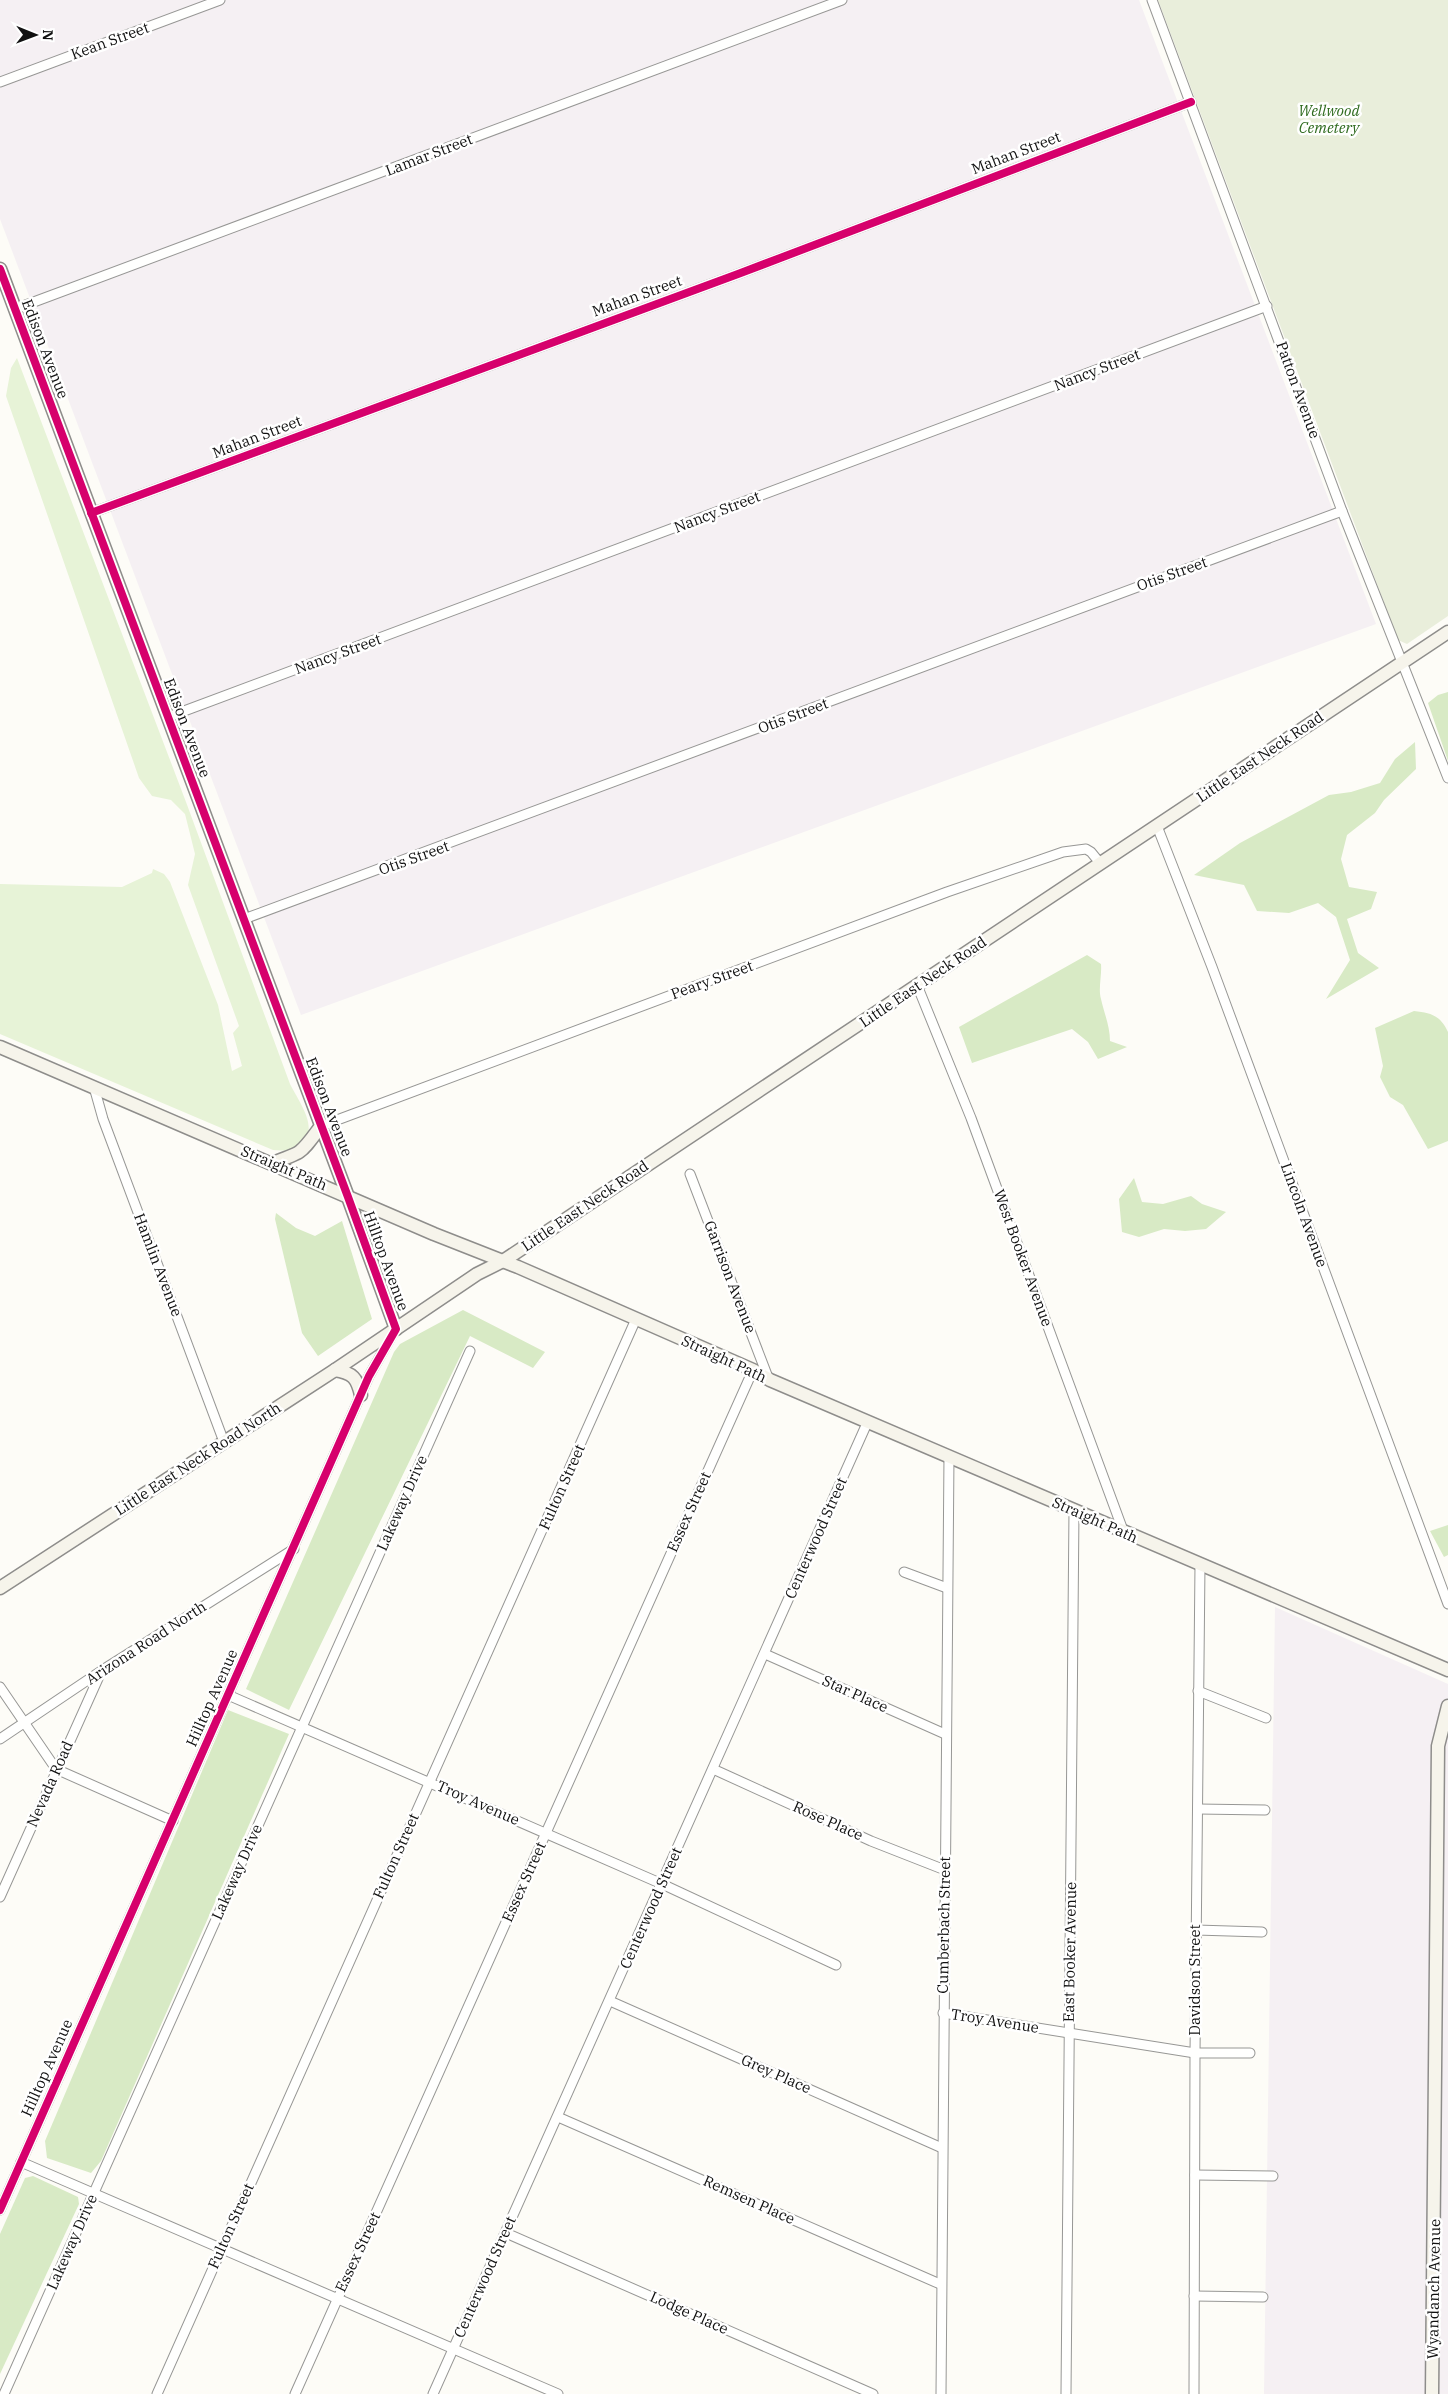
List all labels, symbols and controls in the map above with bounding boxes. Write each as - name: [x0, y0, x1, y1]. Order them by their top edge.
- north arrow: [10, 10, 60, 60]
- street label: Kean Street: [68, 18, 152, 63]
- text: N: [39, 30, 57, 41]
- park label: Wellwood Cemetery: [1298, 101, 1360, 137]
- street label: Mahan Street: [969, 127, 1063, 178]
- street label: Lamar Street: [383, 129, 475, 180]
- street label: Mahan Street: [589, 271, 684, 321]
- street label: Edison Avenue: [18, 296, 73, 401]
- street label: Patton Avenue: [1272, 339, 1325, 441]
- street label: Nancy Street: [1051, 344, 1143, 395]
- street label: Mahan Street: [210, 411, 304, 462]
- street label: Nancy Street: [671, 486, 763, 537]
- street label: Otis Street: [1134, 552, 1210, 595]
- street label: Nancy Street: [292, 629, 384, 678]
- street label: Edison Avenue: [160, 675, 215, 780]
- street label: Otis Street: [755, 693, 831, 738]
- street label: Little East Neck Road: [1193, 707, 1327, 806]
- street label: Otis Street: [376, 836, 452, 879]
- street label: Little East Neck Road: [856, 932, 990, 1031]
- street label: Peary Street: [668, 956, 756, 1003]
- street label: Edison Avenue: [302, 1054, 357, 1159]
- street label: Straight Path: [238, 1141, 330, 1194]
- street label: Little East Neck Road: [518, 1156, 652, 1255]
- street label: Lincoln Avenue: [1277, 1160, 1332, 1270]
- street label: West Booker Avenue: [990, 1187, 1057, 1329]
- street label: Hilltop Avenue: [360, 1208, 413, 1313]
- street label: Hamlin Avenue: [130, 1210, 187, 1319]
- street label: Garrison Avenue: [700, 1218, 761, 1336]
- street label: Straight Path: [679, 1331, 770, 1387]
- street label: Little East Neck Road North: [111, 1398, 284, 1519]
- street label: Fulton Street: [534, 1441, 589, 1533]
- street label: Lakeway Drive: [372, 1452, 431, 1554]
- street label: Essex Street: [662, 1469, 715, 1555]
- street label: Centerwood Street: [780, 1474, 851, 1602]
- street label: Straight Path: [1049, 1492, 1141, 1547]
- street label: Arizona Road North: [82, 1597, 209, 1689]
- street label: Hilltop Avenue: [182, 1646, 242, 1749]
- street label: Star Place: [819, 1671, 891, 1716]
- street label: Nevada Road: [22, 1738, 77, 1830]
- street label: Troy Avenue: [434, 1776, 523, 1829]
- street label: Rose Place: [790, 1797, 866, 1844]
- street label: Fulton Street: [368, 1810, 423, 1902]
- street label: Lakeway Drive: [207, 1821, 266, 1923]
- street label: Essex Street: [497, 1839, 550, 1925]
- street label: Centerwood Street: [615, 1844, 686, 1972]
- street label: Cumberbach Street: [933, 1856, 954, 1994]
- street label: East Booker Avenue: [1059, 1882, 1080, 2022]
- street label: Davidson Street: [1185, 1924, 1204, 2036]
- street label: Troy Avenue: [950, 2004, 1040, 2037]
- street label: Hilltop Avenue: [17, 2016, 77, 2119]
- street label: Grey Place: [738, 2050, 814, 2097]
- street label: Remsen Place: [700, 2171, 798, 2228]
- street label: Fulton Street: [203, 2180, 258, 2272]
- street label: Lakeway Drive: [42, 2191, 101, 2293]
- street label: Essex Street: [331, 2209, 384, 2295]
- street label: Centerwood Street: [449, 2213, 520, 2341]
- street label: Wyandanch Avenue: [1423, 2219, 1444, 2359]
- street label: Lodge Place: [647, 2287, 731, 2338]

